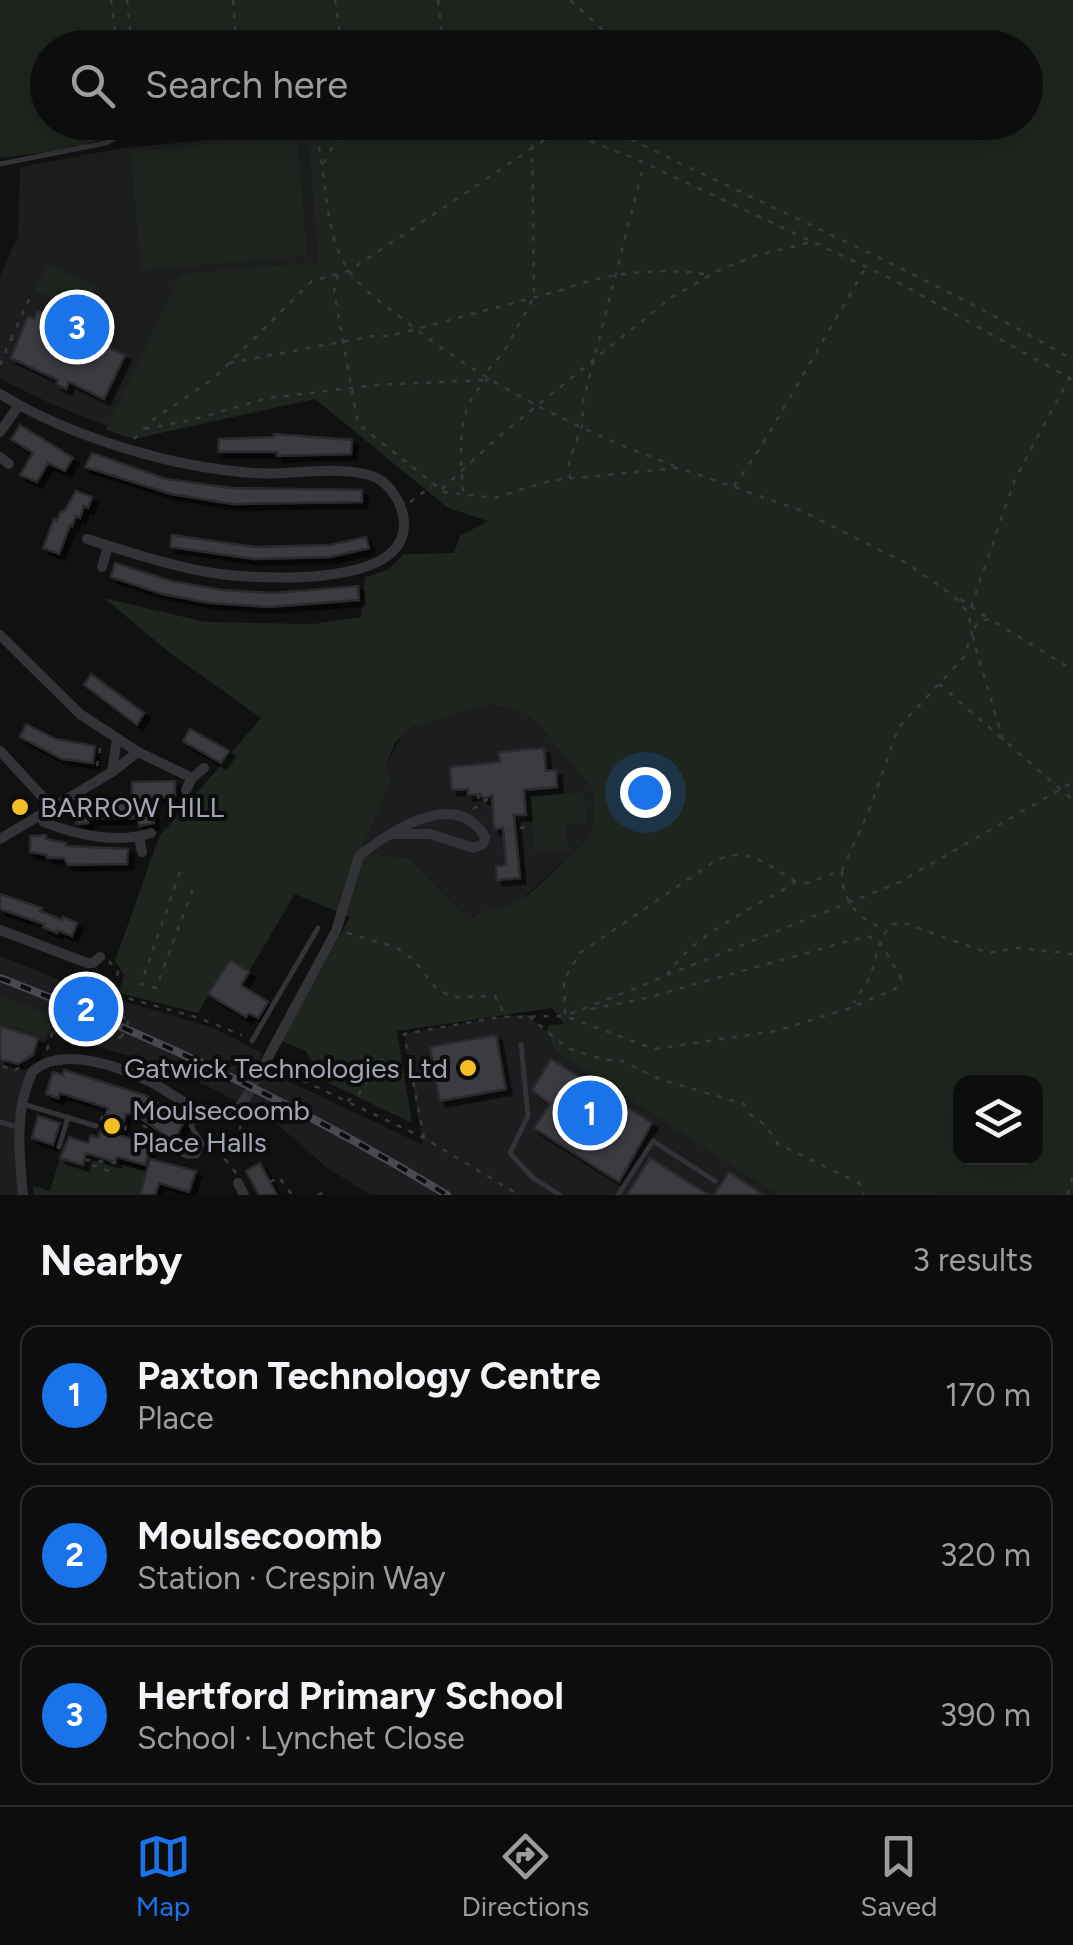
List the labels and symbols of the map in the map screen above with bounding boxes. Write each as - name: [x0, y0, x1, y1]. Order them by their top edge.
- pin: 3: [44, 290, 110, 364]
- your location: [620, 767, 671, 818]
- place label: BARROW HILL: [40, 790, 225, 824]
- marker: BARROW HILL: [9, 796, 31, 818]
- pin: 2: [54, 972, 118, 1046]
- place label: Gatwick Technologies Ltd: [124, 1051, 448, 1085]
- marker: Gatwick Technologies Ltd: [457, 1057, 479, 1079]
- pin: 1: [558, 1076, 622, 1150]
- place label: Moulsecoomb Place Halls: [132, 1093, 310, 1159]
- marker: Moulsecoomb Place Halls: [101, 1115, 123, 1137]

